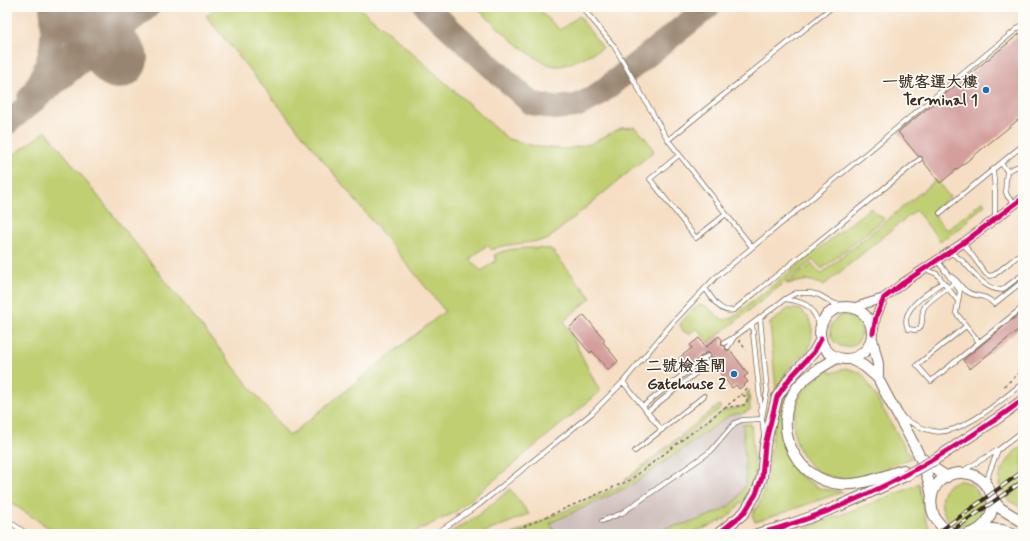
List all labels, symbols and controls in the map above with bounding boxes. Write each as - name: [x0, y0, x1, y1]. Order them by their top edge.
- place label: 一號客運大樓 Terminal 1: [882, 72, 978, 111]
- marker: 一號客運大樓 Terminal 1: [981, 85, 991, 95]
- place label: 二號檢查閘 Gatehouse 2: [646, 356, 726, 395]
- marker: 二號檢查閘 Gatehouse 2: [729, 369, 739, 379]

